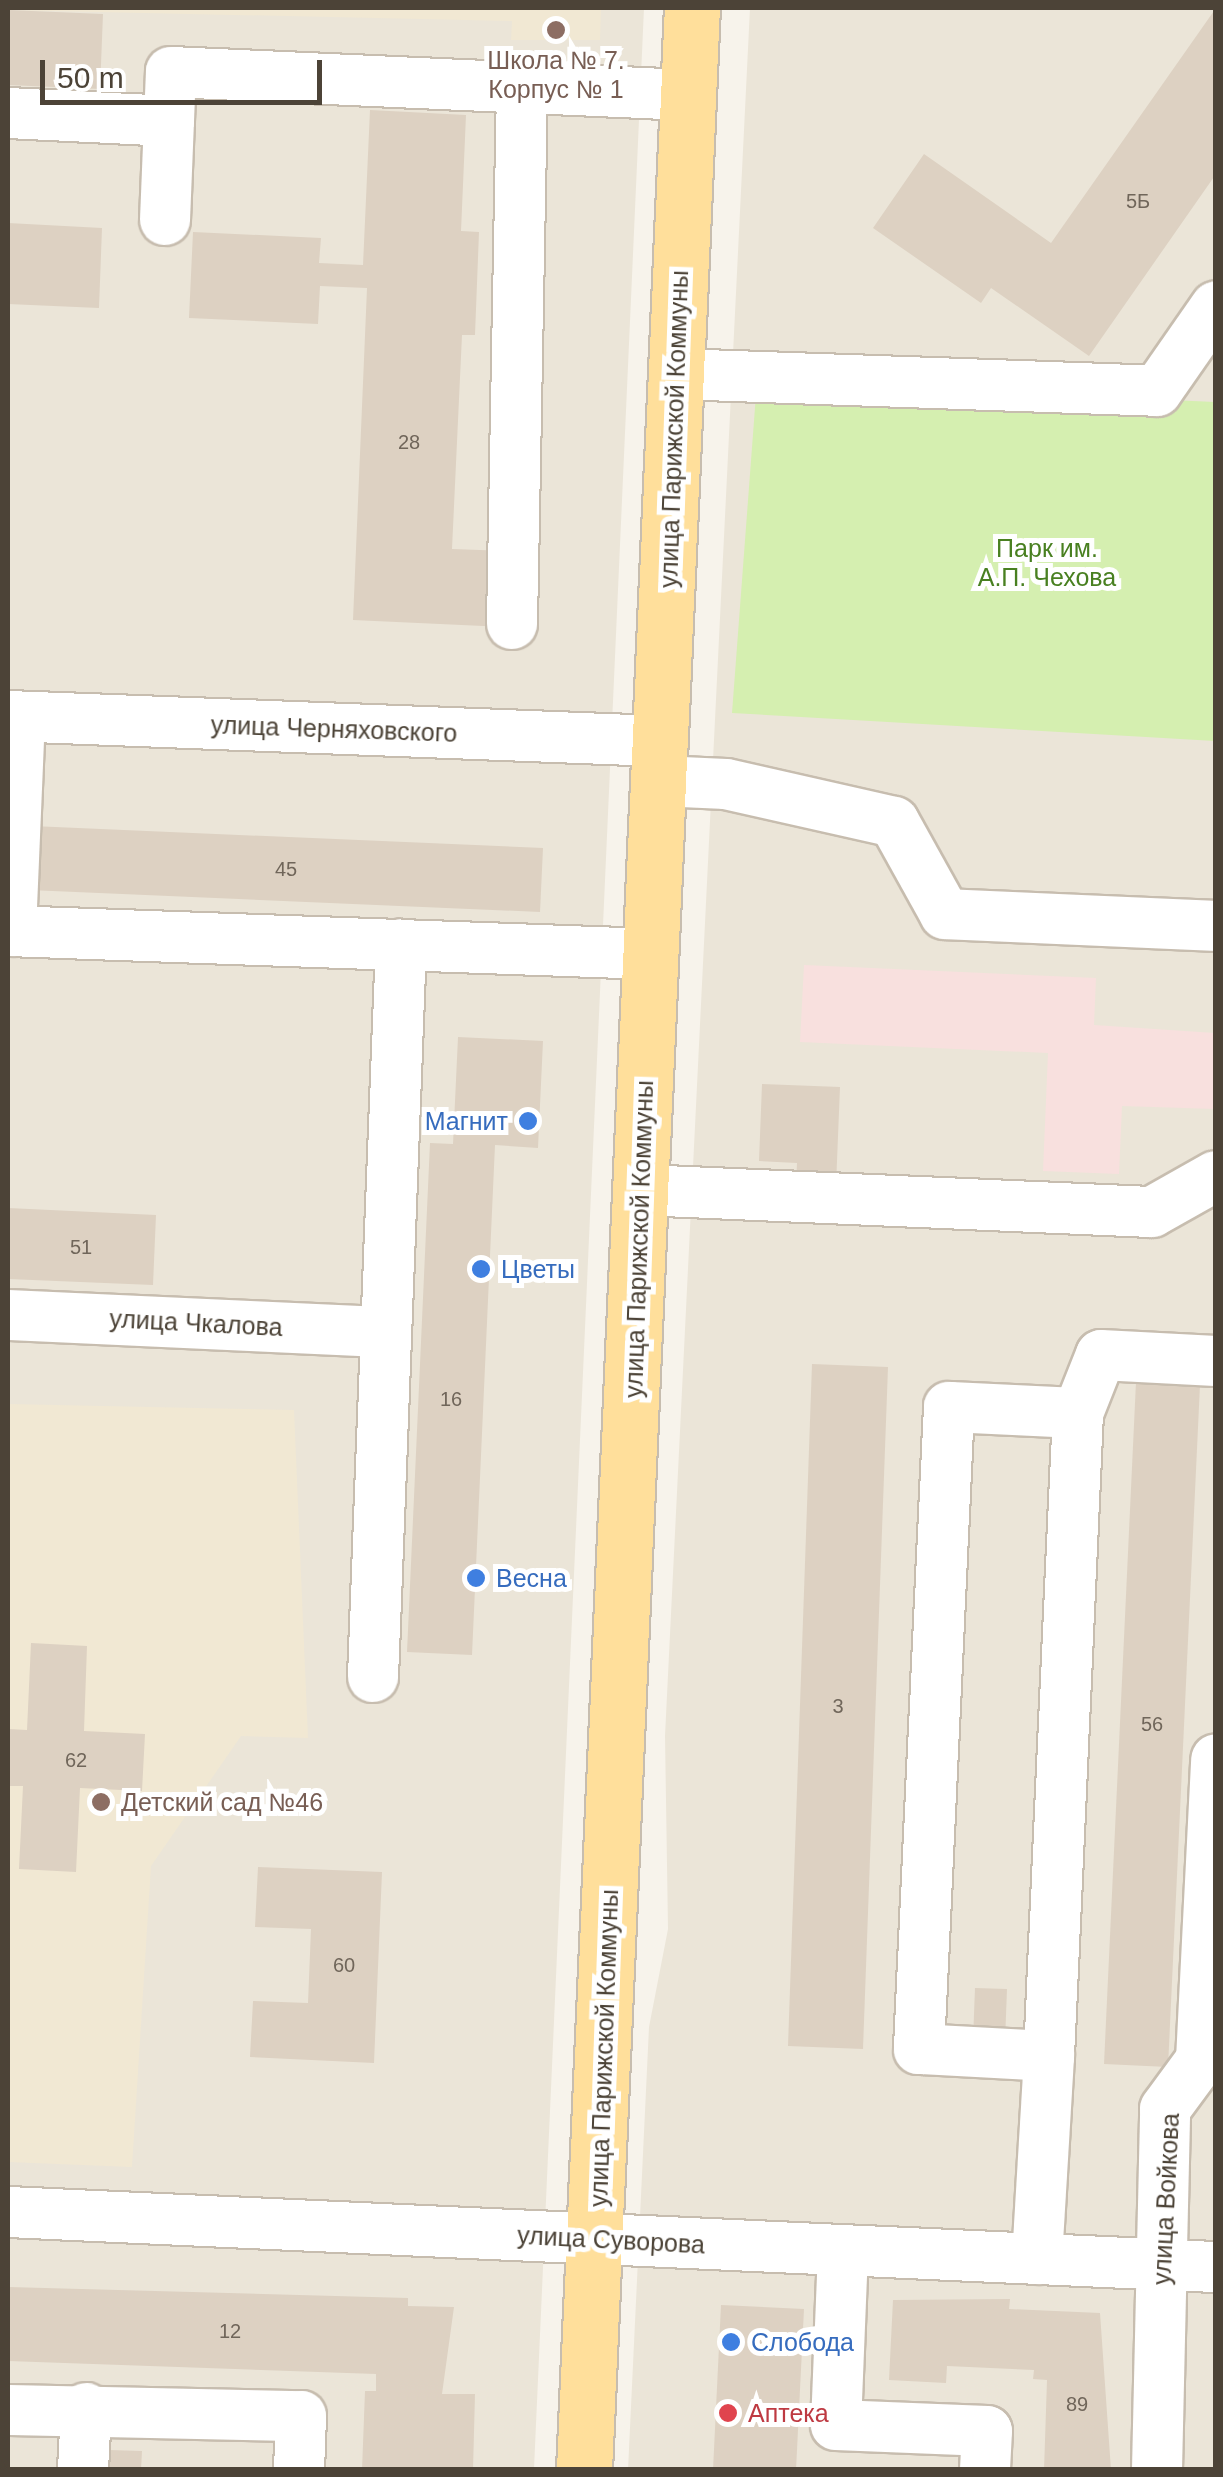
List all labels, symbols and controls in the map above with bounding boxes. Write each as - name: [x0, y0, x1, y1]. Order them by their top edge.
- marker: Школа № 7. Корпус № 1: [545, 19, 567, 41]
- scale bar: [45, 40, 328, 102]
- place label: Школа № 7. Корпус № 1: [487, 46, 625, 105]
- text: 50 m: [57, 61, 124, 94]
- house number: 5Б: [1126, 189, 1150, 213]
- street label: улица Парижской Коммуны: [653, 270, 695, 588]
- house number: 28: [398, 430, 420, 454]
- park label: Парк им. А.П. Чехова: [978, 534, 1116, 593]
- street label: улица Черняховского: [210, 710, 458, 748]
- house number: 45: [275, 857, 297, 881]
- street label: улица Парижской Коммуны: [618, 1080, 660, 1398]
- place label: Магнит: [425, 1106, 508, 1136]
- marker: Магнит: [517, 1110, 539, 1132]
- house number: 51: [70, 1235, 92, 1259]
- place label: Цветы: [501, 1254, 575, 1284]
- marker: Цветы: [470, 1258, 492, 1280]
- street label: улица Чкалова: [109, 1303, 283, 1343]
- house number: 16: [440, 1387, 462, 1411]
- place label: Весна: [496, 1563, 567, 1593]
- marker: Весна: [465, 1567, 487, 1589]
- house number: 3: [832, 1694, 844, 1718]
- house number: 56: [1141, 1712, 1163, 1736]
- house number: 62: [65, 1748, 87, 1772]
- place label: Детский сад №46: [121, 1787, 323, 1817]
- marker: Детский сад №46: [90, 1791, 112, 1813]
- street label: улица Парижской Коммуны: [583, 1889, 625, 2207]
- house number: 60: [333, 1953, 355, 1977]
- street label: улица Войкова: [1147, 2112, 1185, 2286]
- street label: улица Суворова: [516, 2220, 706, 2260]
- house number: 12: [219, 2319, 241, 2343]
- place label: Слобода: [751, 2327, 854, 2357]
- marker: Слобода: [720, 2331, 742, 2353]
- house number: 89: [1066, 2392, 1088, 2416]
- place label: Аптека: [748, 2398, 829, 2428]
- marker: Аптека: [717, 2402, 739, 2424]

